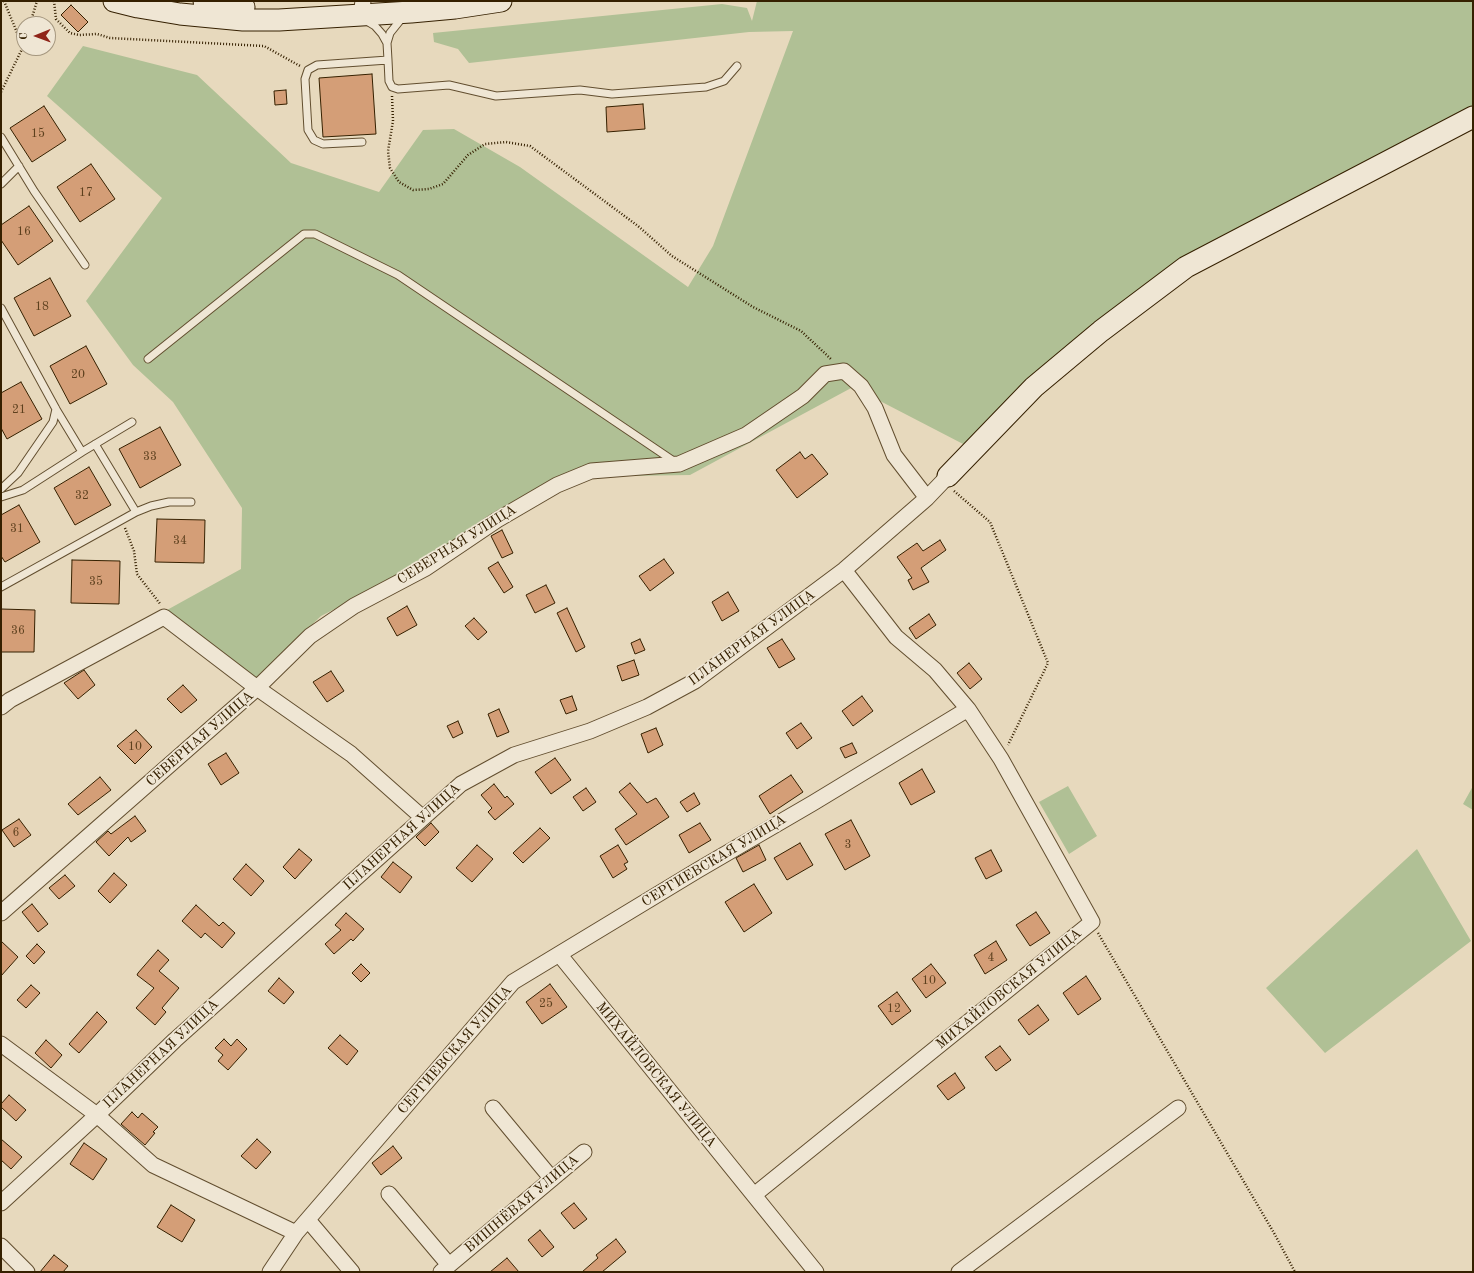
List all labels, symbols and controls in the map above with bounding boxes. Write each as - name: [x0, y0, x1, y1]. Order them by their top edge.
- north arrow: [16, 16, 56, 56]
- text: С: [19, 32, 30, 40]
- house number: 15: [31, 127, 45, 141]
- house number: 17: [79, 186, 93, 200]
- house number: 16: [17, 225, 31, 239]
- house number: 18: [35, 300, 49, 314]
- house number: 20: [71, 368, 85, 382]
- house number: 21: [12, 403, 26, 417]
- house number: 33: [143, 450, 157, 464]
- house number: 32: [75, 489, 89, 503]
- street label: СЕВЕРНАЯ УЛИЦА: [394, 502, 520, 588]
- house number: 31: [10, 522, 24, 536]
- house number: 34: [173, 534, 187, 548]
- house number: 35: [89, 575, 103, 589]
- street label: ПЛАНЕРНАЯ УЛИЦА: [686, 586, 818, 690]
- house number: 36: [11, 624, 25, 638]
- street label: СЕВЕРНАЯ УЛИЦА: [143, 688, 257, 790]
- house number: 10: [128, 740, 142, 754]
- street label: ПЛАНЕРНАЯ УЛИЦА: [340, 780, 464, 894]
- street label: СЕРГИЕВСКАЯ УЛИЦА: [639, 811, 789, 911]
- house number: 6: [13, 826, 19, 840]
- house number: 3: [845, 838, 851, 852]
- street label: МИХАЙЛОВСКАЯ УЛИЦА: [933, 925, 1085, 1053]
- house number: 4: [988, 951, 994, 965]
- house number: 10: [922, 974, 936, 988]
- street label: СЕРГИЕВСКАЯ УЛИЦА: [394, 982, 516, 1118]
- street label: ПЛАНЕРНАЯ УЛИЦА: [100, 996, 222, 1112]
- house number: 25: [539, 997, 553, 1011]
- street label: МИХАЙЛОВСКАЯ УЛИЦА: [592, 999, 720, 1151]
- house number: 12: [887, 1002, 901, 1016]
- street label: ВИШНЁВАЯ УЛИЦА: [461, 1151, 583, 1257]

